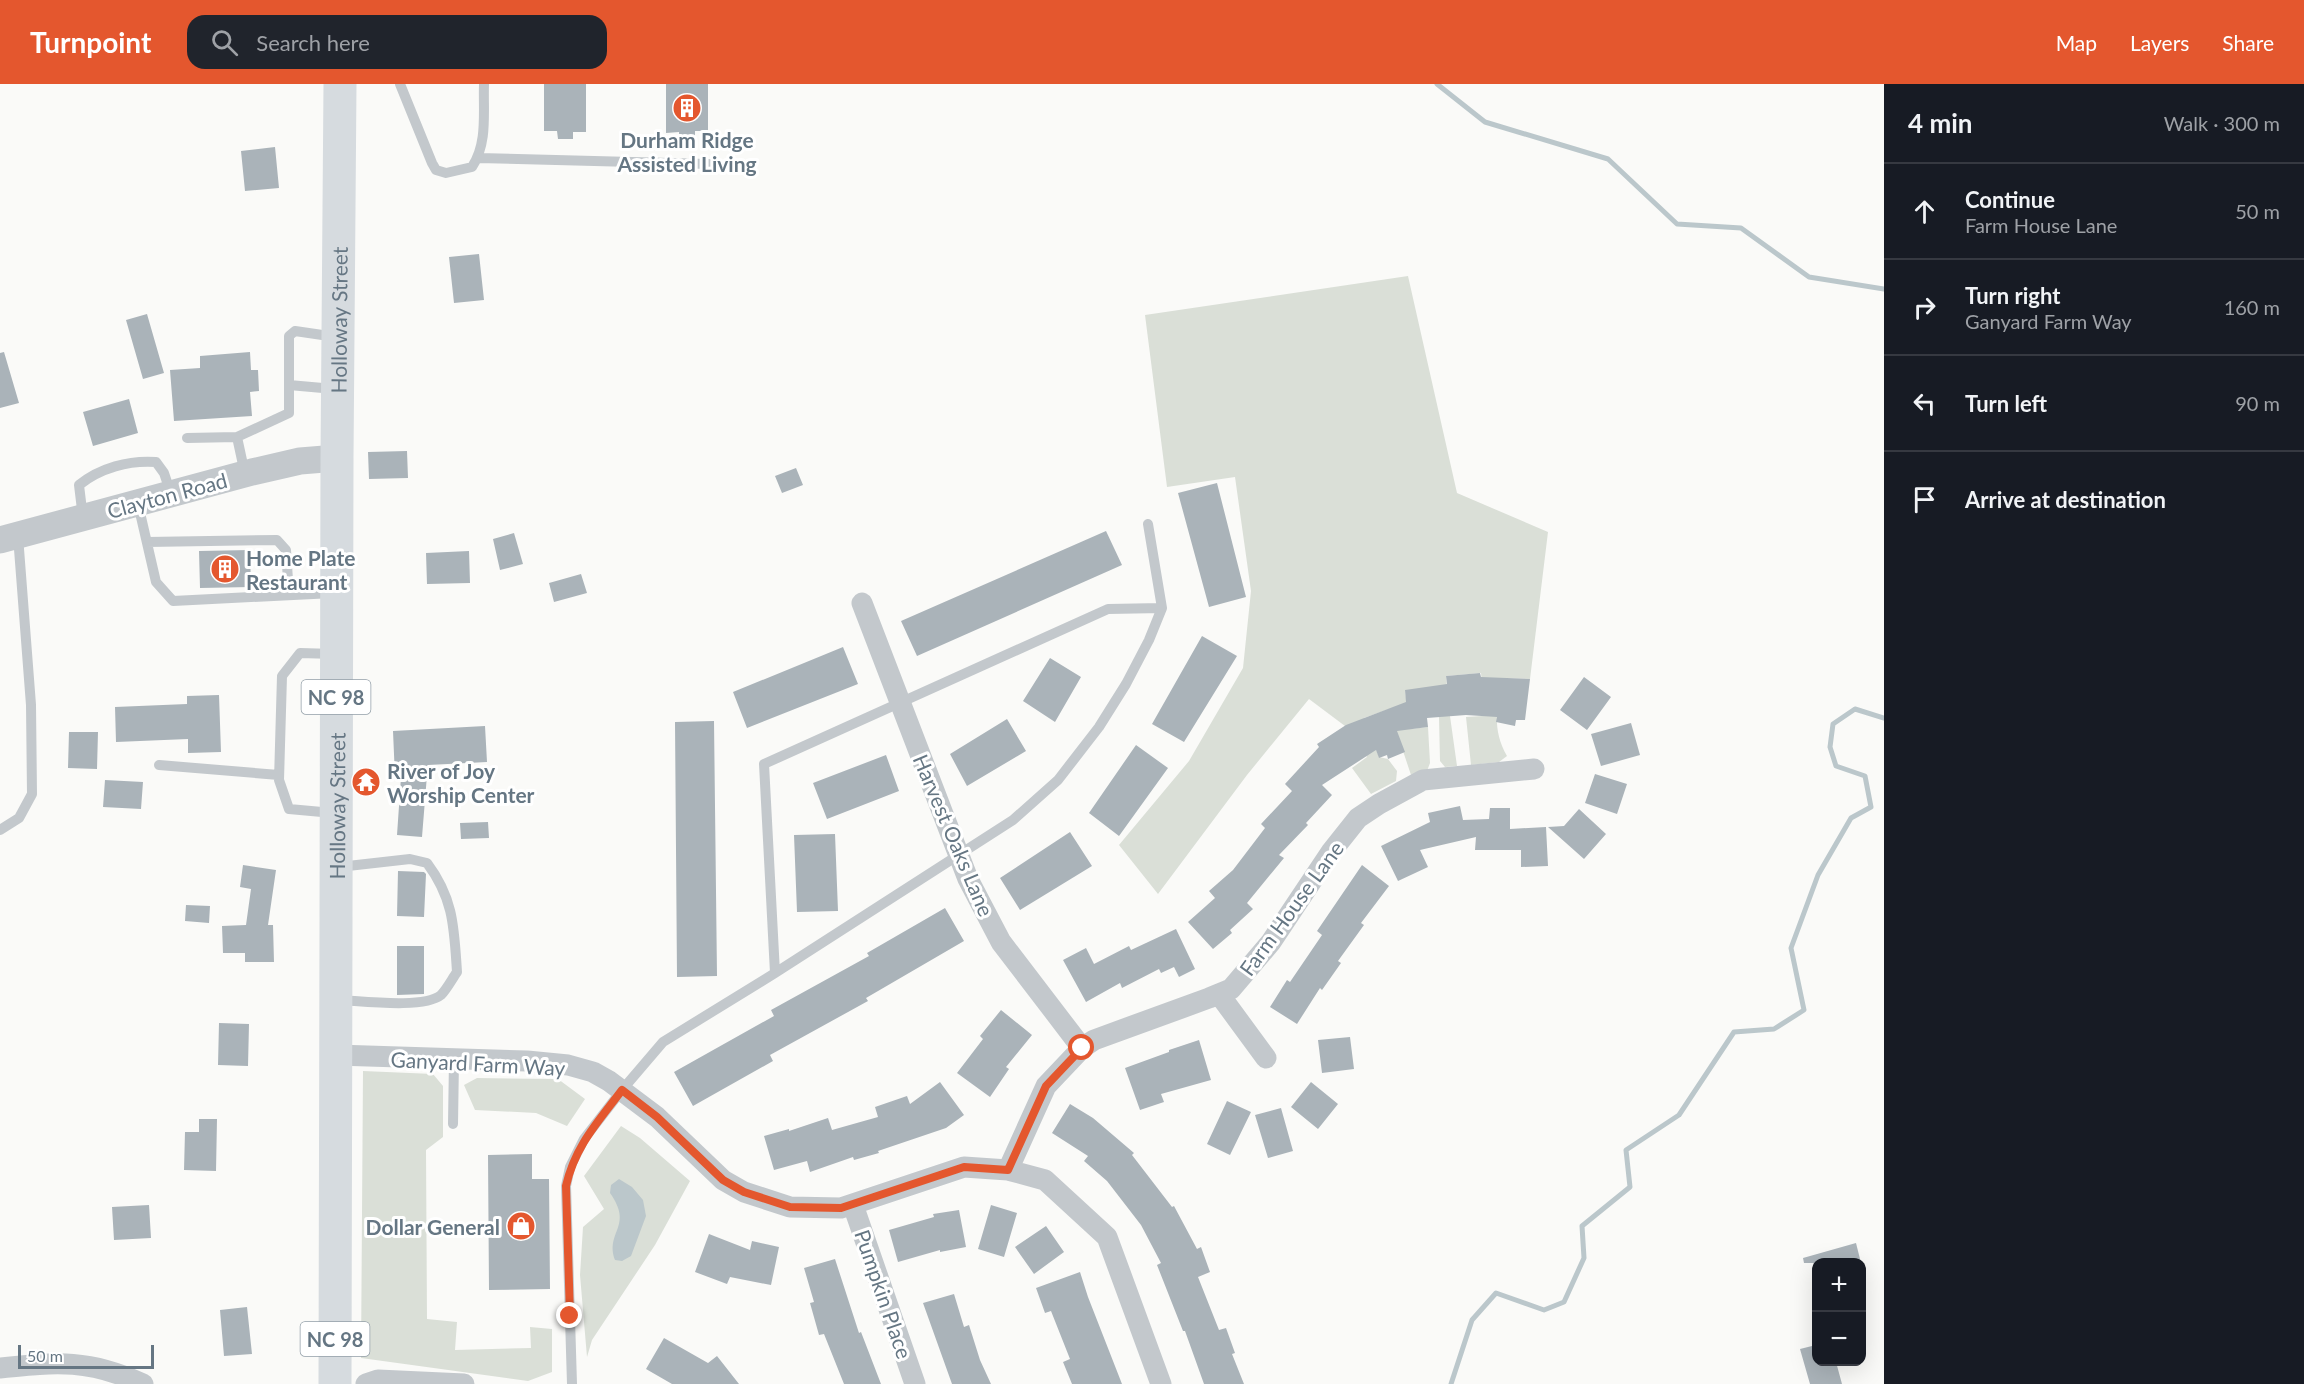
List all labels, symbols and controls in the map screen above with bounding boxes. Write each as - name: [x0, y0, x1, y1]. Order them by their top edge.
- search box: [187, 15, 607, 69]
- text: Turnpoint: [30, 25, 151, 59]
- icon: search: [208, 26, 241, 59]
- text: Search here: [256, 29, 370, 56]
- text: Map: [2056, 30, 2097, 55]
- text: Layers: [2130, 30, 2189, 55]
- text: Share: [2222, 30, 2274, 55]
- building icon: Durham Ridge Assisted Living: [671, 92, 703, 124]
- text: 4 min: [1908, 107, 1972, 139]
- text: Walk · 300 m: [2164, 111, 2280, 135]
- place label: Durham Ridge Assisted Living: [616, 127, 757, 176]
- text: Continue: [1965, 186, 2055, 213]
- icon: ahead: [1908, 195, 1941, 228]
- text: 50 m: [2235, 199, 2280, 223]
- text: Farm House Lane: [1965, 213, 2117, 237]
- street label: Holloway Street: [325, 246, 351, 394]
- text: Turn right: [1965, 282, 2060, 309]
- icon: right: [1908, 291, 1941, 324]
- text: 160 m: [2224, 295, 2280, 319]
- text: Ganyard Farm Way: [1965, 309, 2132, 333]
- icon: left: [1908, 387, 1941, 420]
- text: Turn left: [1965, 390, 2047, 417]
- text: 90 m: [2235, 391, 2280, 415]
- street label: Clayton Road: [104, 467, 230, 523]
- icon: arrive: [1908, 483, 1941, 516]
- text: Arrive at destination: [1965, 486, 2166, 513]
- place label: Home Plate Restaurant: [246, 545, 355, 594]
- building icon: Home Plate Restaurant: [209, 553, 241, 585]
- road number: NC 98: [302, 680, 370, 714]
- street label: Holloway Street: [324, 732, 349, 879]
- street label: Harvest Oaks Lane: [909, 750, 999, 920]
- place label: River of Joy Worship Center: [387, 758, 535, 807]
- temple icon: River of Joy Worship Center: [350, 766, 382, 798]
- street label: Farm House Lane: [1234, 836, 1348, 980]
- route start: [1068, 1034, 1094, 1060]
- street label: Ganyard Farm Way: [390, 1046, 566, 1080]
- shop icon: Dollar General: [505, 1210, 537, 1242]
- place label: Dollar General: [366, 1214, 500, 1239]
- street label: Pumpkin Place: [850, 1226, 918, 1362]
- map controls: [1812, 1258, 1866, 1366]
- button: +: [1812, 1258, 1866, 1312]
- route end: [556, 1302, 582, 1328]
- button: −: [1812, 1312, 1866, 1366]
- road number: NC 98: [300, 1322, 370, 1356]
- scale bar: [18, 1342, 154, 1370]
- text: 50 m: [27, 1346, 63, 1365]

